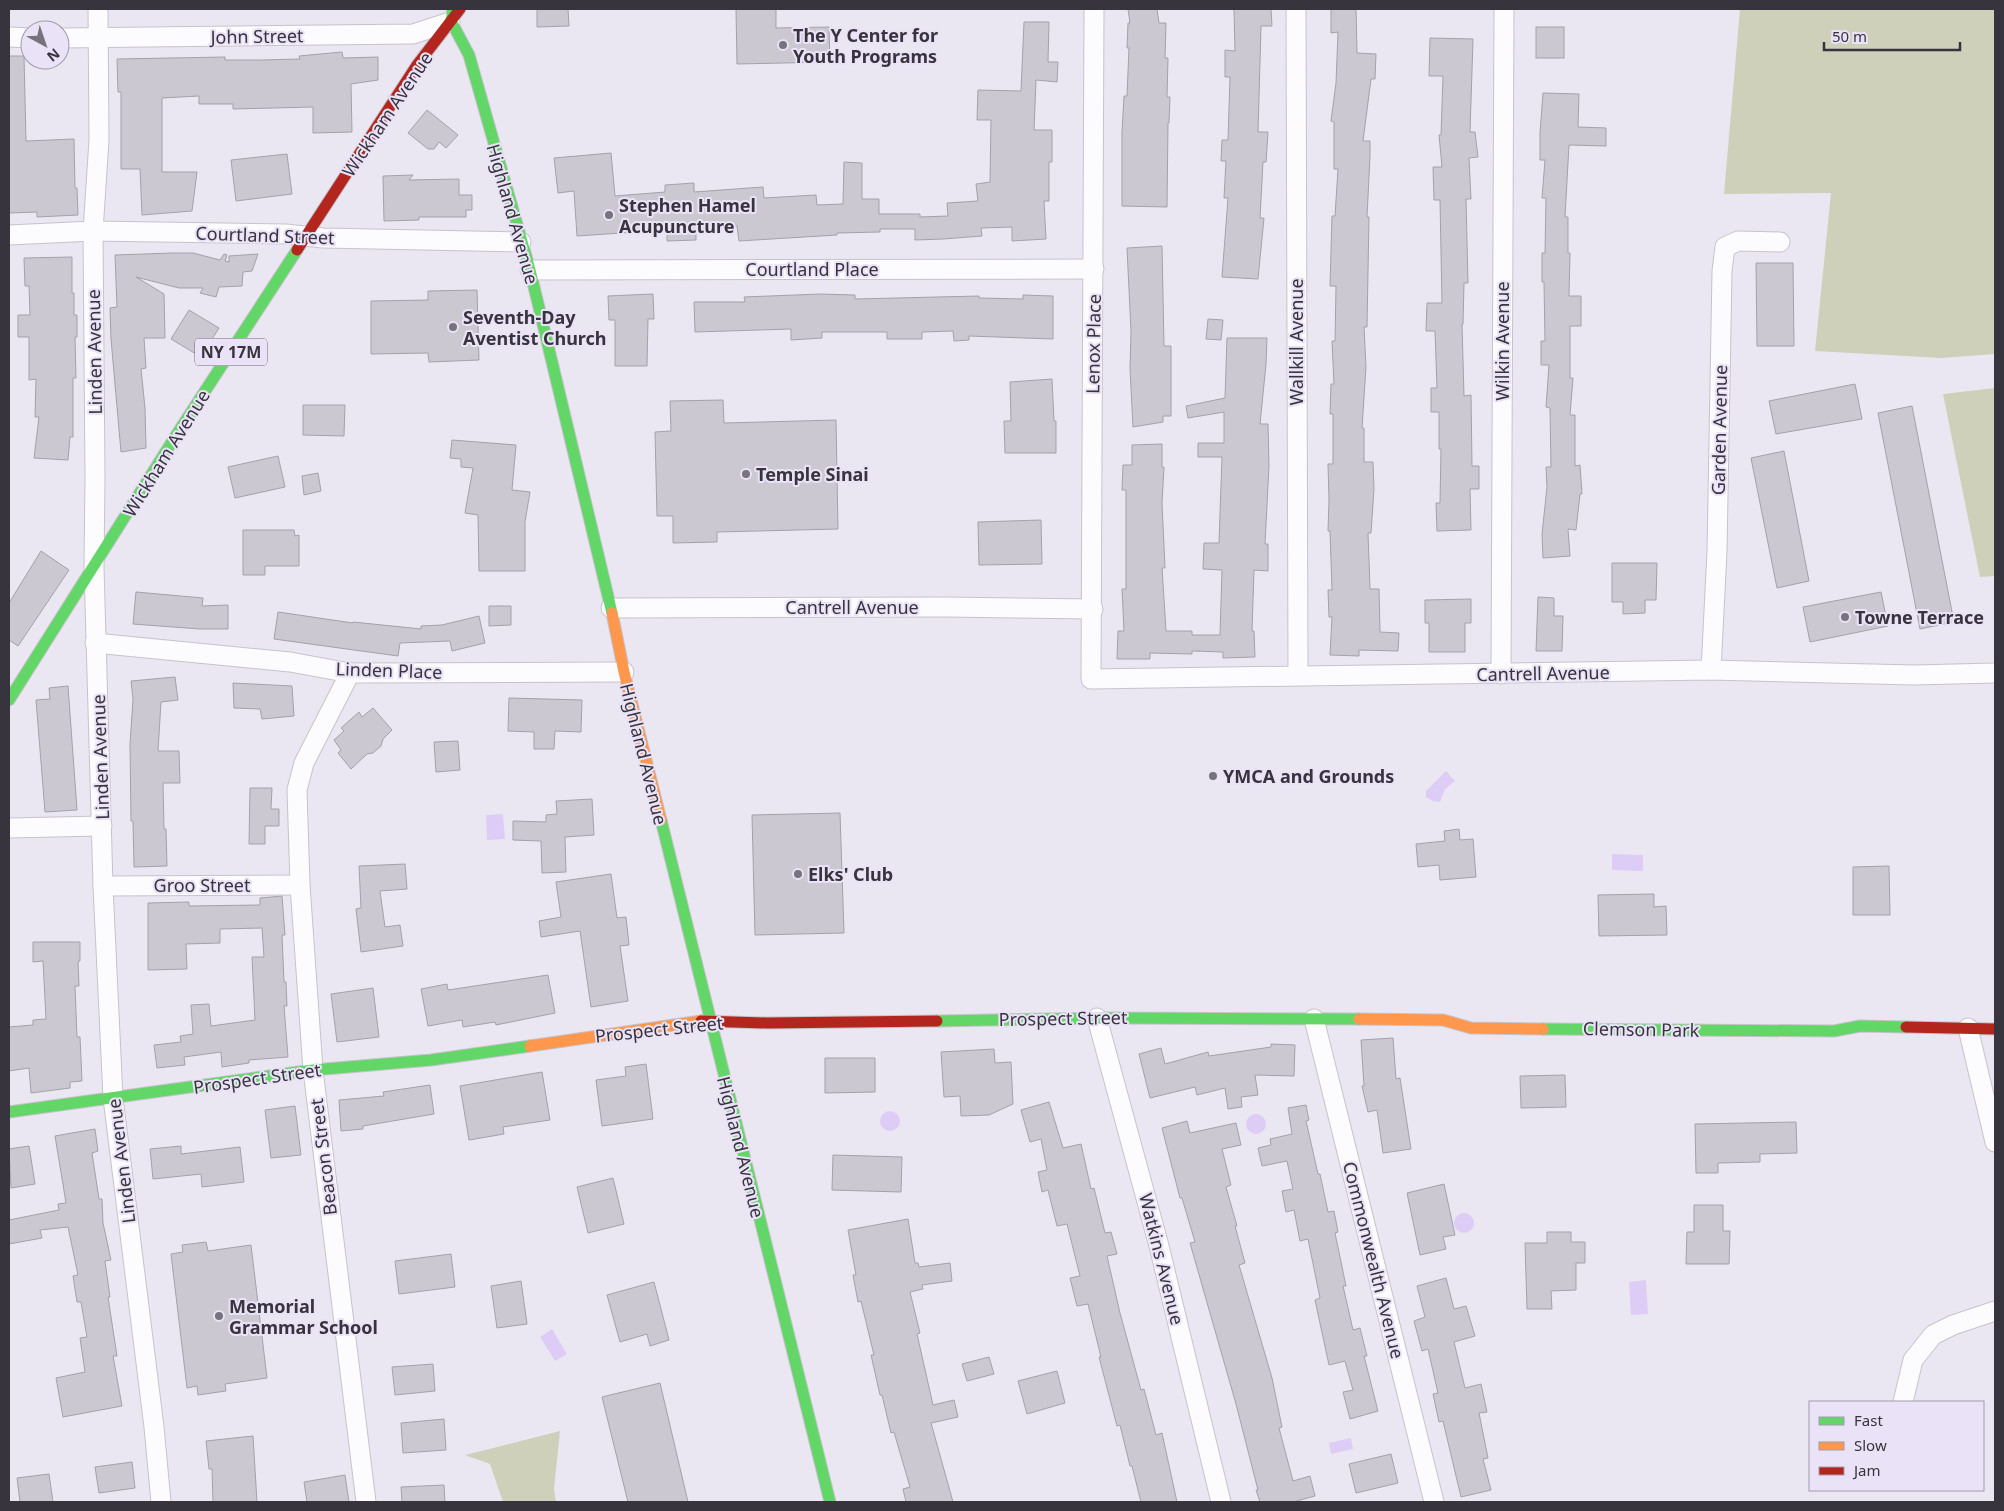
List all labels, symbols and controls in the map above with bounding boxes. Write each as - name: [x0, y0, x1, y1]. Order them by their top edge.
- north arrow: [20, 20, 70, 70]
- scale bar: [1824, 20, 1960, 52]
- street label: John Street: [208, 23, 304, 49]
- place label: The Y Center for Youth Programs: [793, 23, 938, 68]
- text: 50 m: [1832, 26, 1867, 46]
- marker: The Y Center for Youth Programs: [777, 39, 789, 51]
- text: N: [43, 44, 64, 66]
- street label: Wickham Avenue: [336, 47, 438, 181]
- street label: Highland Avenue: [481, 141, 545, 287]
- place label: Stephen Hamel Acupuncture: [619, 193, 756, 238]
- marker: Stephen Hamel Acupuncture: [603, 209, 615, 221]
- street label: Courtland Street: [195, 221, 335, 249]
- street label: Courtland Place: [745, 257, 879, 281]
- street label: Wallkill Avenue: [1284, 278, 1308, 406]
- street label: Wilkin Avenue: [1490, 281, 1514, 401]
- street label: Linden Avenue: [81, 289, 107, 415]
- street label: Lenox Place: [1080, 294, 1106, 394]
- place label: Seventh-Day Aventist Church: [463, 305, 607, 350]
- marker: Seventh-Day Aventist Church: [447, 321, 459, 333]
- road number: NY 17M: [195, 338, 267, 366]
- street label: Garden Avenue: [1706, 365, 1732, 495]
- street label: Wickham Avenue: [117, 385, 215, 521]
- place label: Temple Sinai: [756, 462, 869, 486]
- marker: Temple Sinai: [740, 468, 752, 480]
- street label: Cantrell Avenue: [785, 595, 919, 619]
- place label: Towne Terrace: [1855, 605, 1984, 629]
- marker: Towne Terrace: [1839, 611, 1851, 623]
- street label: Linden Place: [335, 656, 443, 684]
- street label: Cantrell Avenue: [1476, 660, 1610, 686]
- street label: Highland Avenue: [615, 681, 673, 827]
- street label: Linden Avenue: [86, 694, 114, 820]
- place label: YMCA and Grounds: [1223, 764, 1394, 788]
- marker: YMCA and Grounds: [1207, 770, 1219, 782]
- place label: Elks' Club: [808, 862, 893, 886]
- marker: Elks' Club: [792, 868, 804, 880]
- street label: Groo Street: [154, 873, 251, 897]
- street label: Prospect Street: [998, 1005, 1128, 1031]
- street label: Prospect Street: [594, 1010, 725, 1048]
- street label: Clemson Park: [1583, 1016, 1700, 1042]
- street label: Prospect Street: [192, 1057, 323, 1099]
- street label: Highland Avenue: [712, 1074, 770, 1220]
- street label: Linden Avenue: [101, 1097, 141, 1225]
- street label: Beacon Street: [304, 1097, 342, 1217]
- street label: Commonwealth Avenue: [1338, 1159, 1410, 1361]
- street label: Watkins Avenue: [1134, 1191, 1190, 1327]
- place label: Memorial Grammar School: [229, 1294, 378, 1339]
- marker: Memorial Grammar School: [213, 1310, 225, 1322]
- legend: [1809, 1401, 1984, 1491]
- text: Fast: [1854, 1410, 1883, 1430]
- text: Slow: [1854, 1435, 1887, 1455]
- text: Jam: [1852, 1460, 1881, 1480]

